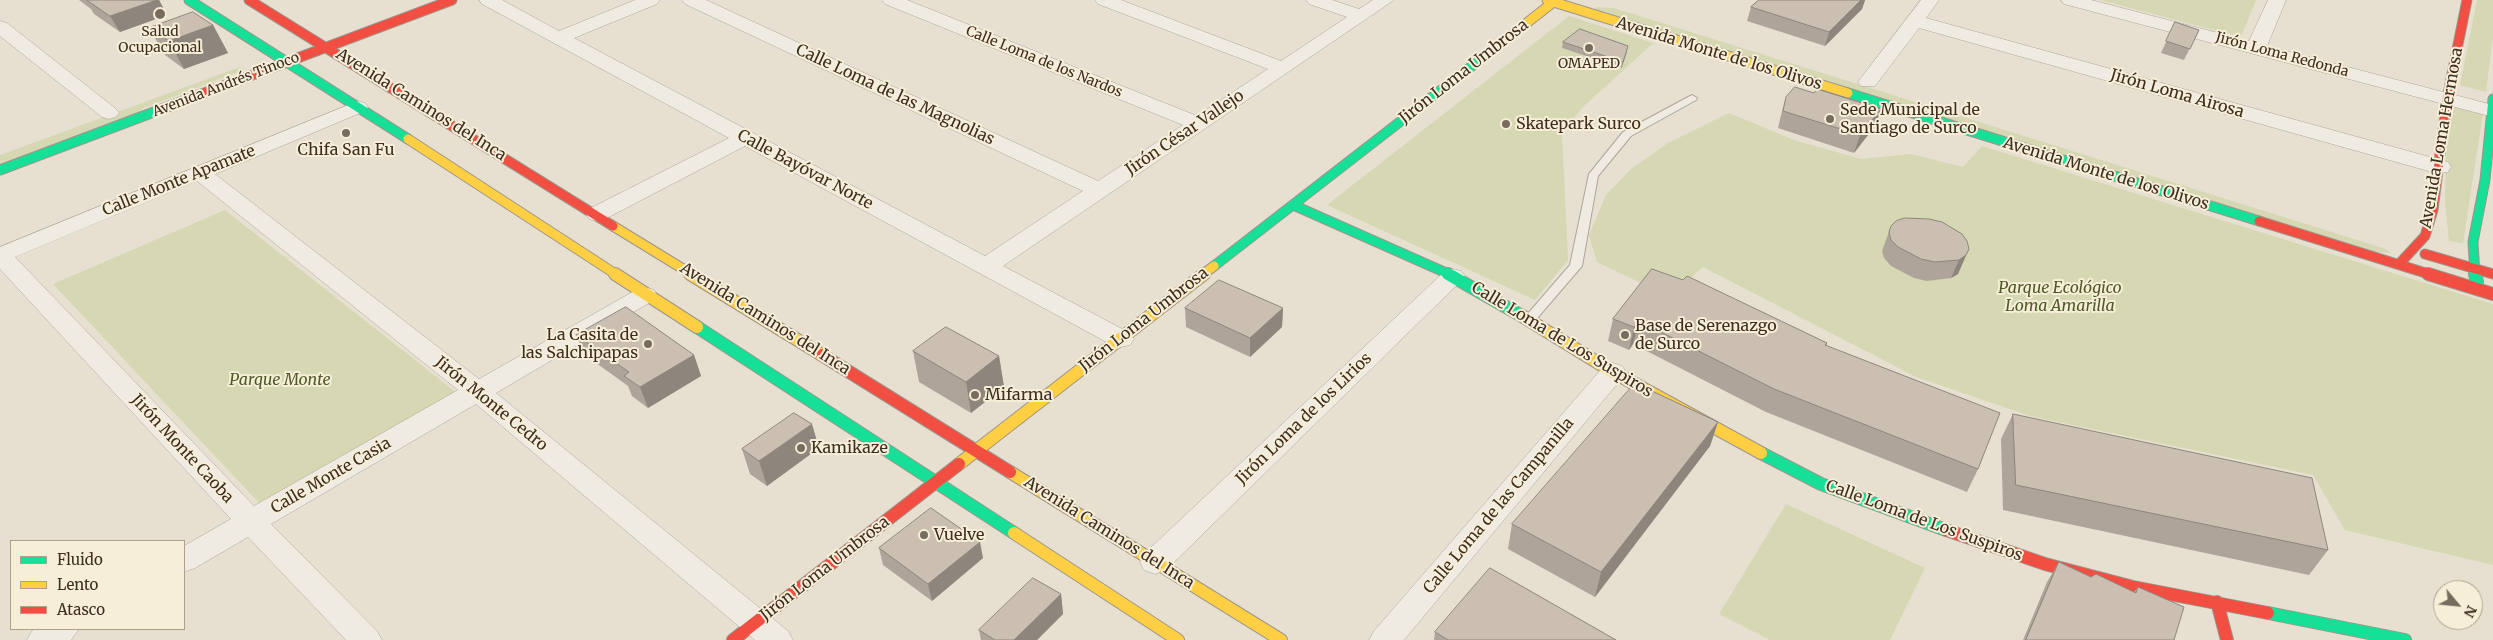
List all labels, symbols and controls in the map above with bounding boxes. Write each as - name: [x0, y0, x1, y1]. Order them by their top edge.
- marker: Salud Ocupacional: [153, 7, 167, 21]
- street label: Avenida Monte de los Olivos: [1614, 14, 1824, 94]
- street label: Jirón Loma Umbrosa: [1396, 16, 1532, 128]
- street label: Calle Loma de los Nardos: [963, 23, 1125, 101]
- place label: Salud Ocupacional: [118, 24, 202, 56]
- street label: Jirón Loma Redonda: [2214, 29, 2350, 81]
- street label: Calle Loma de las Magnolias: [793, 40, 997, 150]
- marker: OMAPED: [1583, 42, 1595, 54]
- street label: Avenida Caminos del Inca: [332, 45, 510, 165]
- street label: Avenida Loma Hermosa: [2417, 46, 2467, 230]
- street label: Avenida Andrés Tinoco: [150, 49, 302, 121]
- place label: OMAPED: [1558, 56, 1620, 72]
- street label: Jirón Loma Airosa: [2108, 66, 2246, 122]
- street label: Jirón César Vallejo: [1122, 86, 1248, 180]
- place label: Sede Municipal de Santiago de Surco: [1840, 100, 1980, 138]
- marker: Sede Municipal de Santiago de Surco: [1824, 113, 1836, 125]
- place label: Skatepark Surco: [1516, 114, 1641, 134]
- marker: Skatepark Surco: [1500, 118, 1512, 130]
- street label: Calle Bayóvar Norte: [734, 126, 876, 214]
- marker: Chifa San Fu: [340, 127, 352, 139]
- street label: Avenida Monte de los Olivos: [2001, 134, 2211, 214]
- place label: Chifa San Fu: [298, 140, 394, 160]
- street label: Calle Monte Apamate: [100, 142, 258, 220]
- street label: Avenida Caminos del Inca: [676, 259, 854, 379]
- street label: Jirón Loma Umbrosa: [1076, 264, 1212, 376]
- street label: Calle Loma de Los Suspiros: [1468, 278, 1656, 402]
- park label: Parque Ecológico Loma Amarilla: [1998, 278, 2122, 316]
- place label: Base de Serenazgo de Surco: [1635, 316, 1777, 354]
- place label: La Casita de las Salchipapas: [521, 325, 638, 363]
- marker: Base de Serenazgo de Surco: [1619, 329, 1631, 341]
- marker: La Casita de las Salchipapas: [642, 338, 654, 350]
- street label: Jirón Loma de los Lirios: [1232, 349, 1376, 489]
- street label: Jirón Monte Cedro: [431, 353, 551, 455]
- park label: Parque Monte: [229, 370, 331, 390]
- place label: Mifarma: [985, 385, 1052, 405]
- marker: Mifarma: [969, 389, 981, 401]
- street label: Jirón Monte Caoba: [127, 391, 237, 507]
- street label: Calle Loma de las Campanilla: [1420, 414, 1578, 598]
- street label: Calle Monte Casia: [268, 434, 394, 518]
- place label: Kamikaze: [811, 438, 888, 458]
- marker: Kamikaze: [795, 442, 807, 454]
- street label: Avenida Caminos del Inca: [1020, 473, 1198, 593]
- street label: Calle Loma de Los Suspiros: [1823, 476, 2025, 566]
- street label: Jirón Loma Umbrosa: [757, 513, 893, 625]
- place label: Vuelve: [934, 525, 984, 545]
- marker: Vuelve: [918, 529, 930, 541]
- legend: [10, 540, 185, 630]
- text: Fluido: [57, 550, 103, 569]
- text: Lento: [57, 575, 98, 594]
- north arrow: [2433, 580, 2483, 630]
- text: Atasco: [57, 600, 105, 619]
- text: N: [2460, 602, 2481, 621]

